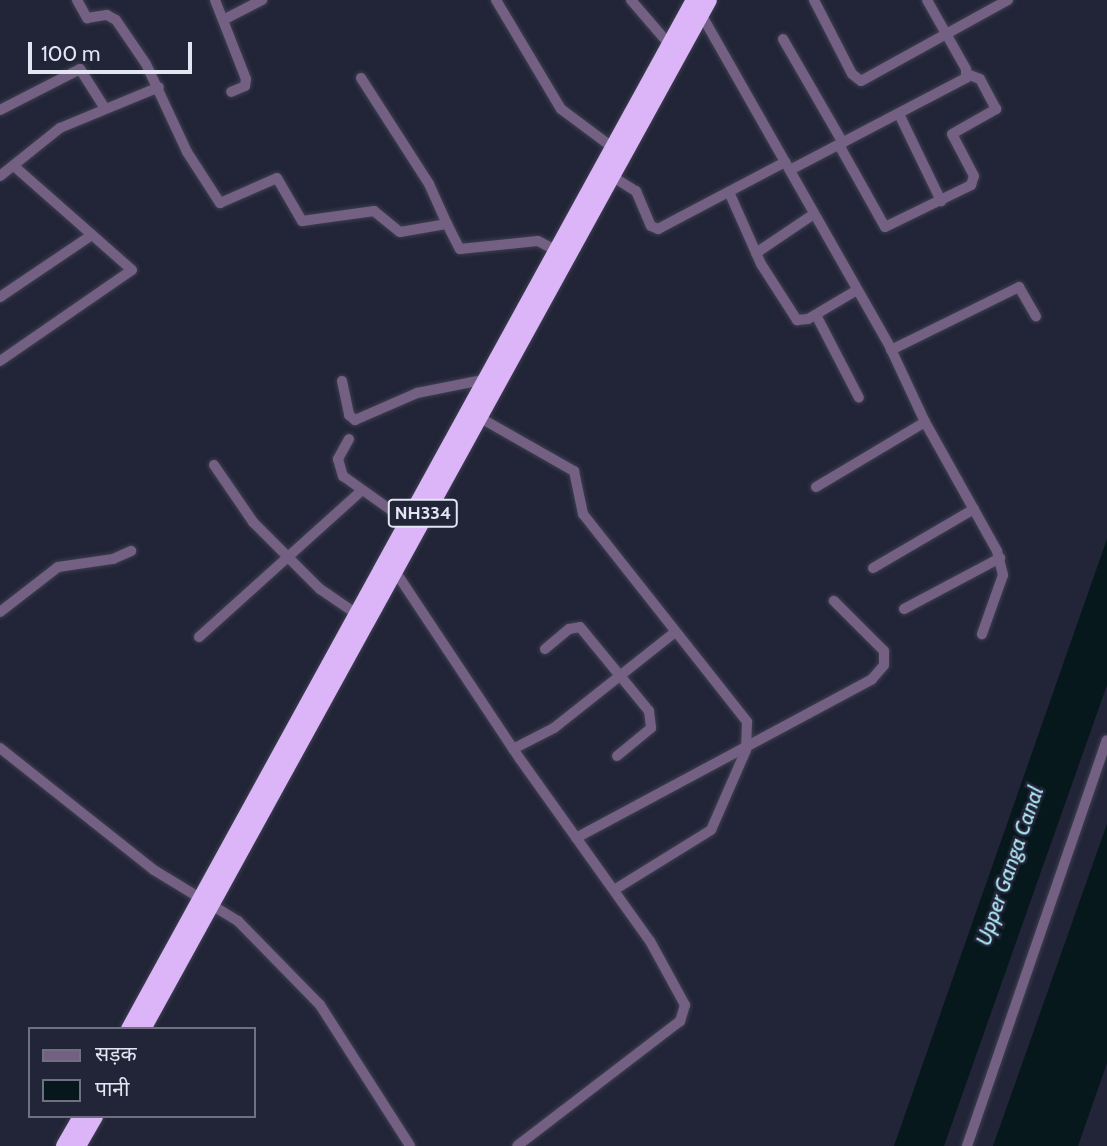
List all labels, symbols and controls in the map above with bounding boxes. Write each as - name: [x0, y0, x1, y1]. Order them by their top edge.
- scale bar: [32, 28, 196, 72]
- text: 100 m: [41, 41, 100, 66]
- road number: NH334: [386, 499, 460, 528]
- water label: Upper Ganga Canal: [971, 783, 1049, 949]
- legend: [28, 1027, 256, 1118]
- text: सड़क: [95, 1041, 137, 1066]
- text: पानी: [95, 1076, 129, 1101]

